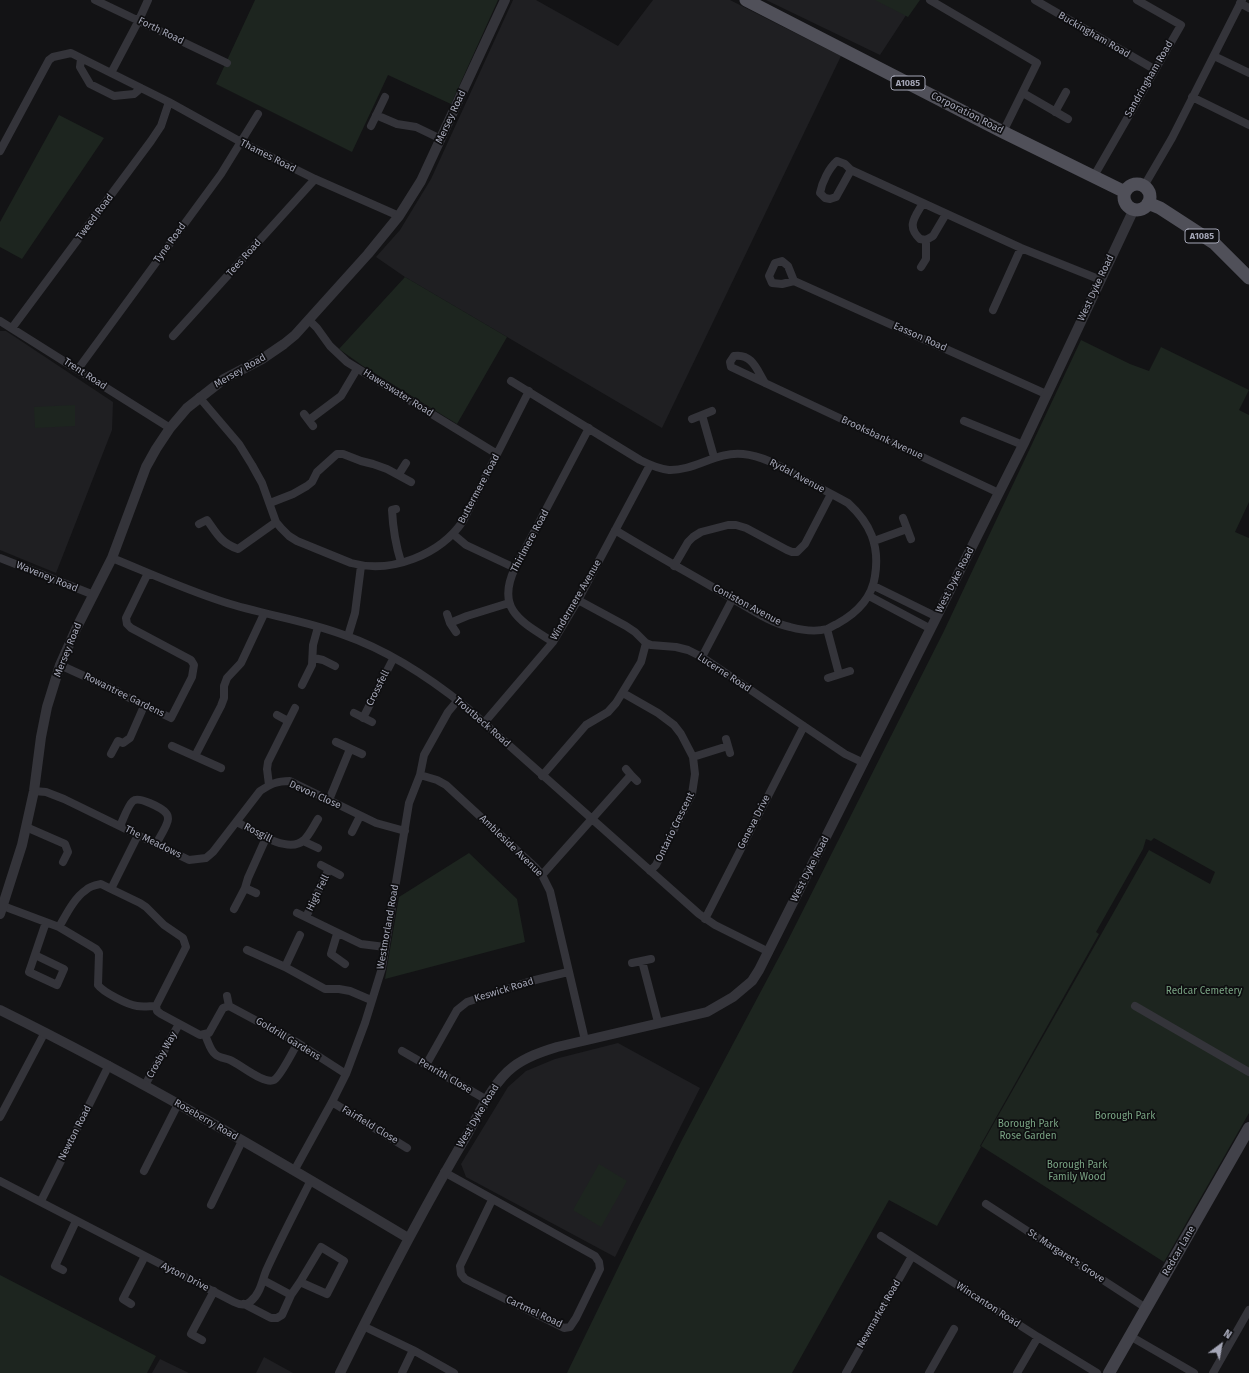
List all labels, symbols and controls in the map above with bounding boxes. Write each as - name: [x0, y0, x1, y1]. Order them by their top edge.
- street label: Buckingham Road: [1056, 9, 1132, 61]
- street label: Forth Road: [136, 15, 186, 47]
- street label: Sandringham Road: [1122, 39, 1176, 119]
- road number: A1085: [891, 76, 925, 90]
- street label: Mersey Road: [433, 88, 469, 146]
- street label: Corporation Road: [929, 90, 1005, 136]
- street label: Thames Road: [238, 137, 298, 175]
- street label: Tweed Road: [74, 192, 116, 242]
- street label: Tyne Road: [151, 221, 189, 265]
- road number: A1085: [1185, 229, 1219, 243]
- street label: Tees Road: [224, 237, 264, 279]
- street label: West Dyke Road: [1075, 253, 1117, 323]
- street label: Easson Road: [891, 320, 949, 354]
- street label: Mersey Road: [212, 351, 268, 391]
- street label: Trent Road: [61, 356, 109, 392]
- street label: Haweswater Road: [361, 367, 435, 419]
- street label: Brooksbank Avenue: [839, 414, 925, 462]
- street label: Buttermere Road: [456, 452, 502, 526]
- street label: Rydal Avenue: [767, 456, 827, 496]
- street label: Thirlmere Road: [508, 508, 552, 574]
- street label: West Dyke Road: [933, 545, 977, 615]
- street label: Windermere Avenue: [548, 558, 604, 642]
- street label: Waveney Road: [14, 559, 80, 595]
- street label: Coniston Avenue: [711, 582, 783, 628]
- street label: Mersey Road: [52, 621, 84, 679]
- street label: Lucerne Road: [695, 651, 753, 695]
- street label: Crossfell: [364, 668, 392, 708]
- street label: Rowantree Gardens: [82, 670, 166, 720]
- street label: Troutbeck Road: [451, 694, 513, 750]
- street label: Devon Close: [287, 778, 343, 812]
- street label: Ontario Crescent: [653, 790, 697, 864]
- street label: Geneva Drive: [735, 793, 773, 851]
- street label: Ambleside Avenue: [477, 813, 545, 879]
- street label: Rosgill: [242, 821, 274, 845]
- street label: The Meadows: [123, 823, 183, 861]
- street label: West Dyke Road: [788, 834, 832, 904]
- street label: High Fell: [304, 873, 332, 913]
- street label: Westmorland Road: [375, 884, 401, 970]
- street label: Keswick Road: [473, 975, 535, 1005]
- park label: Redcar Cemetery: [1166, 985, 1242, 997]
- street label: Goldrill Gardens: [253, 1015, 323, 1063]
- street label: Crosby Way: [144, 1030, 180, 1080]
- street label: Penrith Close: [416, 1056, 474, 1096]
- street label: West Dyke Road: [454, 1082, 502, 1150]
- street label: Roseberry Road: [172, 1097, 240, 1143]
- street label: Newton Road: [56, 1103, 94, 1163]
- street label: Fairfield Close: [340, 1104, 400, 1146]
- park label: Borough Park: [1095, 1110, 1155, 1122]
- park label: Borough Park Rose Garden: [998, 1118, 1058, 1142]
- park label: Borough Park Family Wood: [1047, 1159, 1107, 1182]
- street label: Redcar Lane: [1160, 1224, 1198, 1278]
- street label: St. Margaret's Grove: [1025, 1227, 1107, 1285]
- street label: Ayton Drive: [159, 1260, 211, 1294]
- street label: Newmarket Road: [855, 1278, 903, 1350]
- street label: Wincanton Road: [954, 1280, 1022, 1330]
- street label: Cartmel Road: [504, 1294, 564, 1330]
- north arrow: [1201, 1325, 1241, 1365]
- text: N: [1221, 1327, 1234, 1342]

